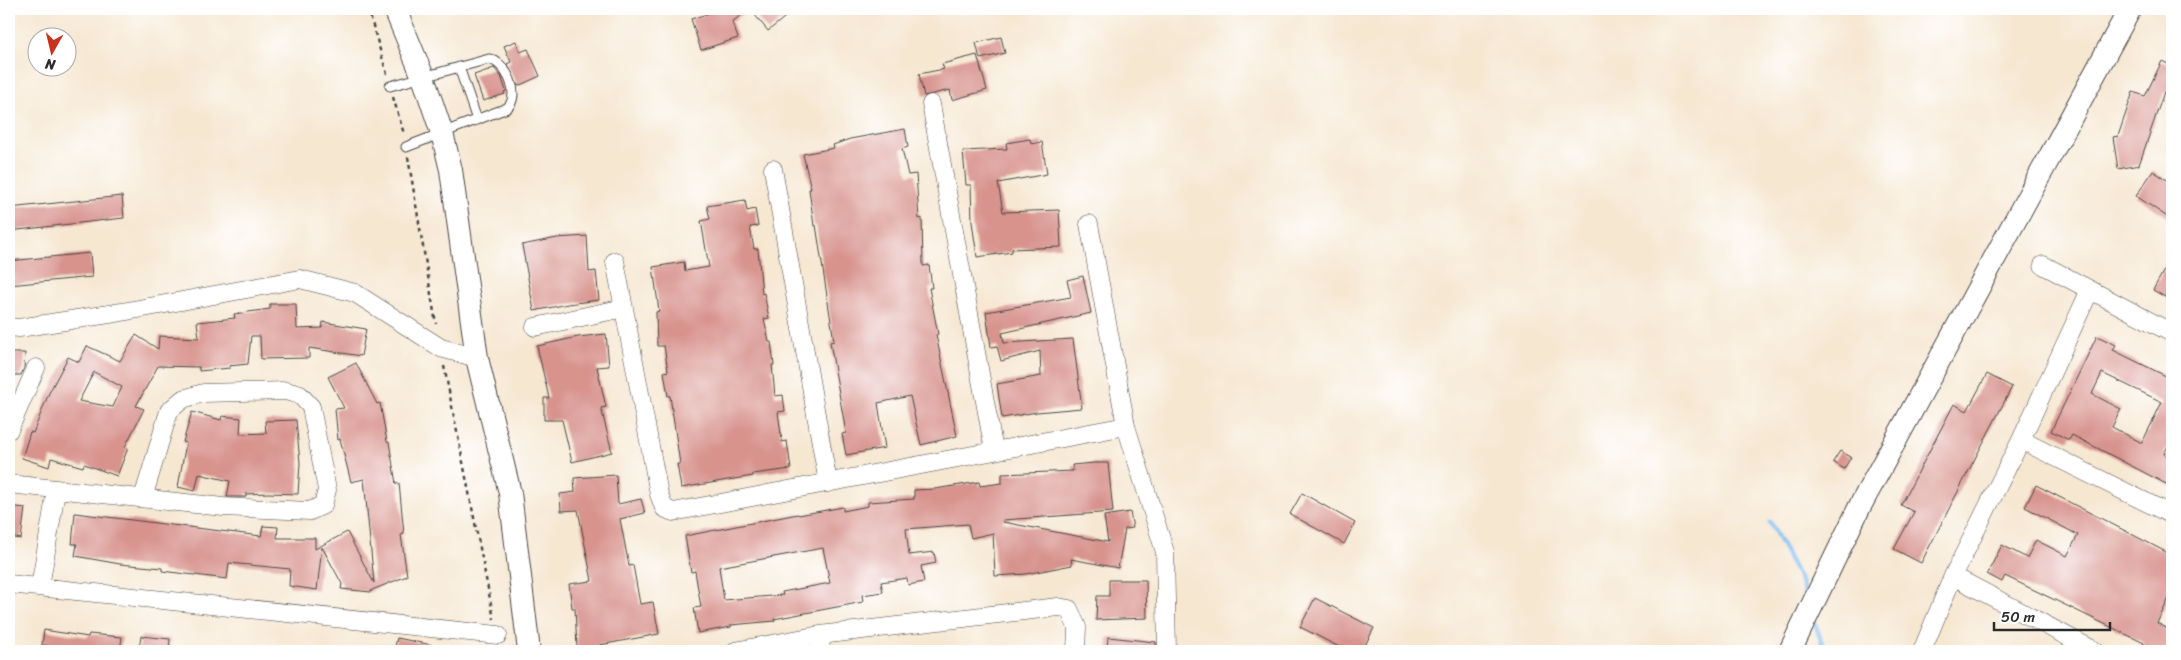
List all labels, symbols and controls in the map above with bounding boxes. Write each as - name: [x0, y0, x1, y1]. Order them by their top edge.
- north arrow: [28, 28, 78, 78]
- text: N: [43, 51, 58, 78]
- scale bar: [1994, 600, 2110, 632]
- text: 50 m: [2001, 604, 2036, 630]

